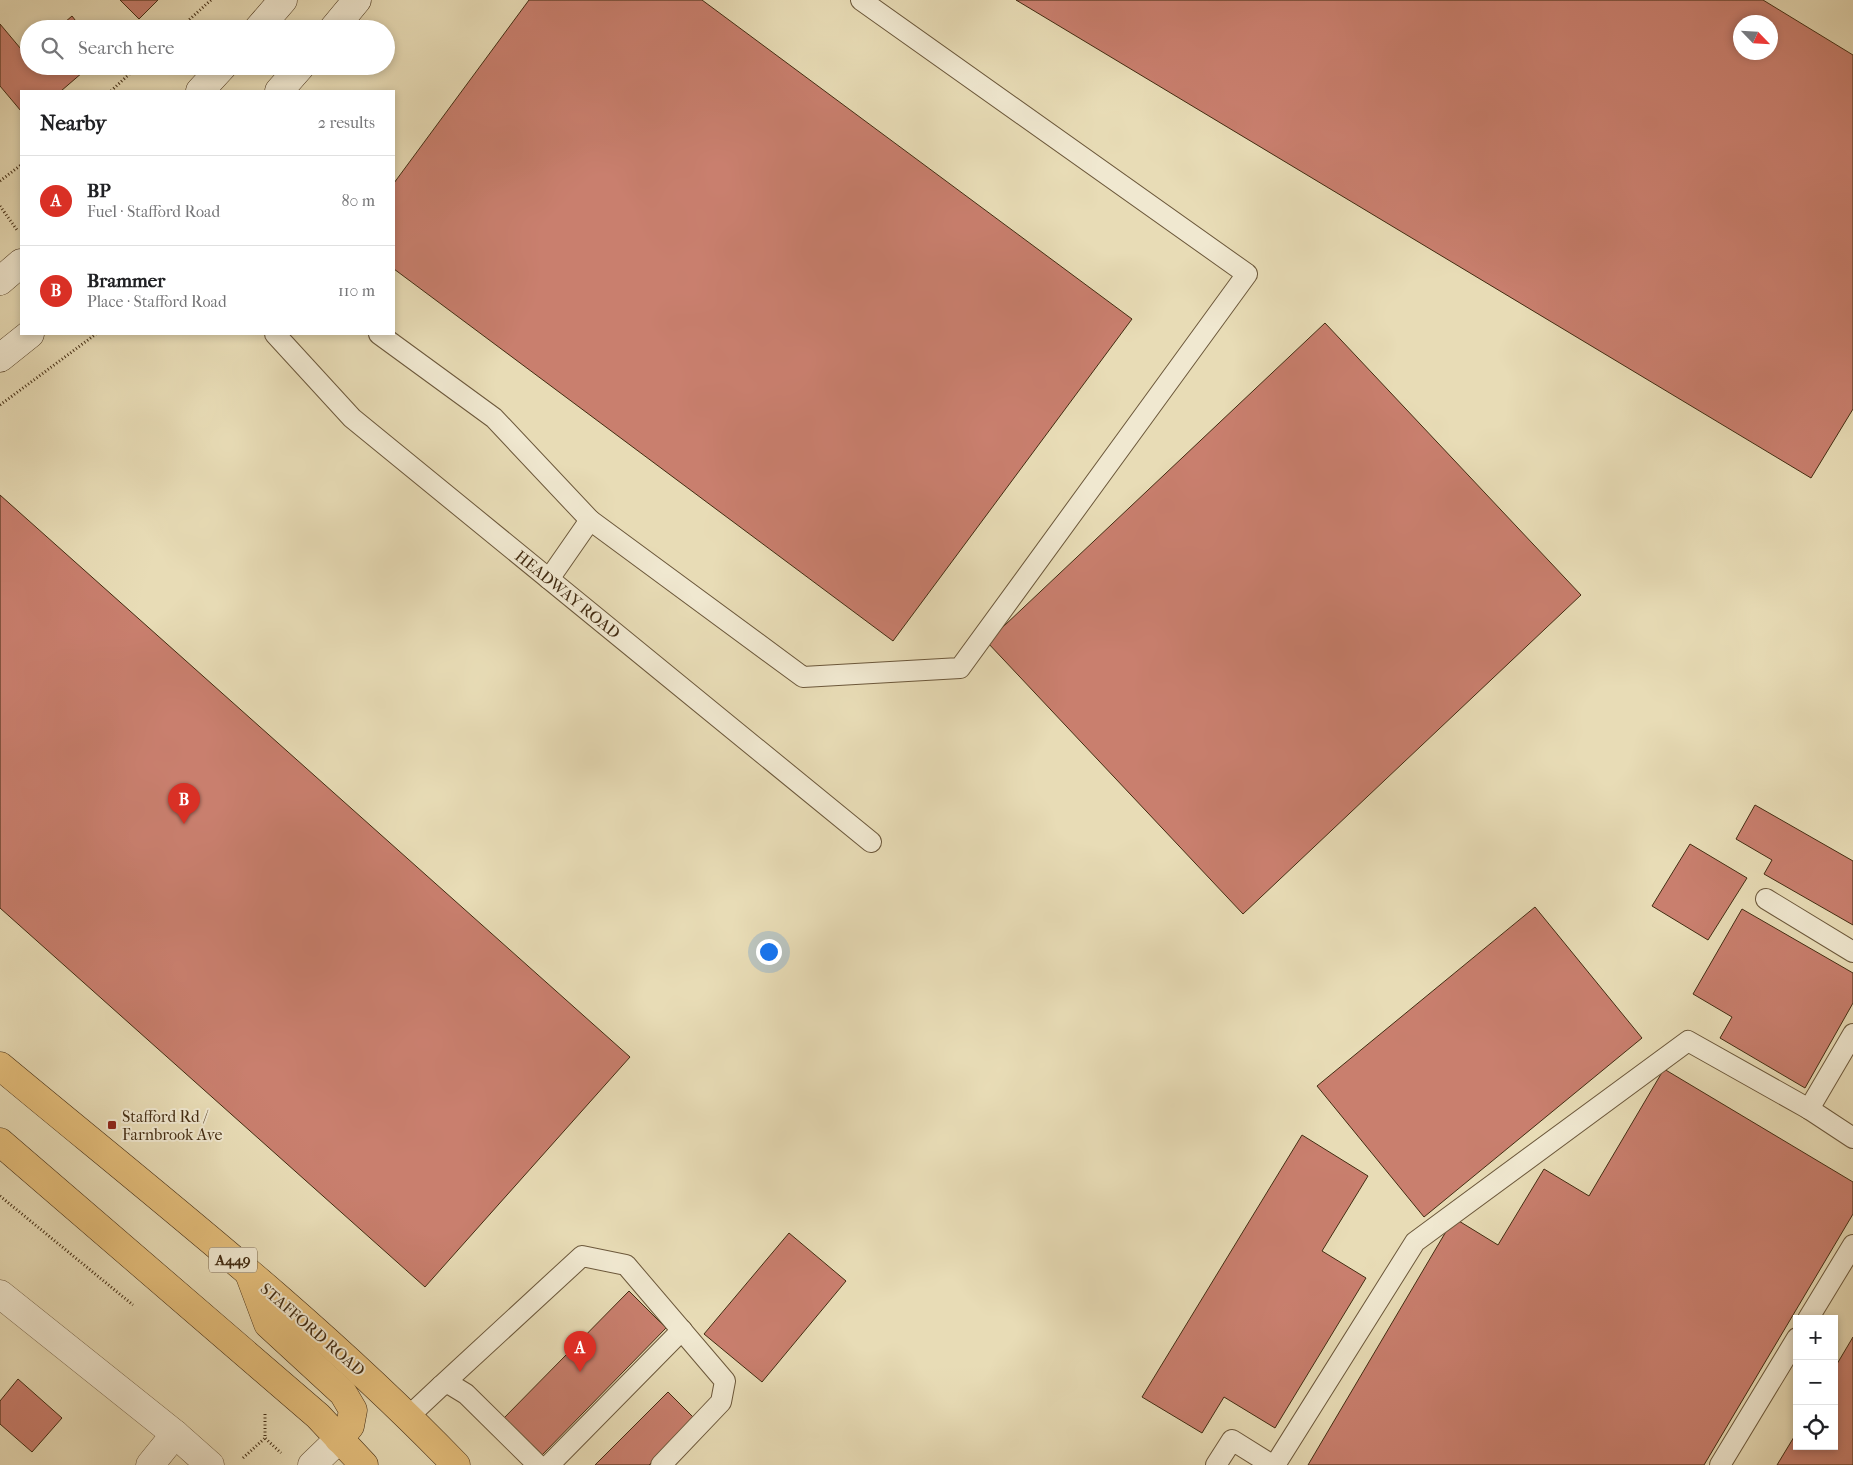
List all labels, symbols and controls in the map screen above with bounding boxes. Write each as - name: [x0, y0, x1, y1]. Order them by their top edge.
- north arrow: [1733, 15, 1778, 60]
- search box: [20, 20, 395, 75]
- icon: search: [38, 34, 66, 62]
- text: Search here: [78, 37, 174, 59]
- text: Nearby: [40, 111, 106, 135]
- text: 2 results: [318, 113, 375, 132]
- text: BP: [87, 180, 111, 202]
- text: A: [51, 191, 61, 210]
- text: 80 m: [341, 191, 375, 210]
- text: Fuel · Stafford Road: [87, 202, 220, 221]
- text: Brammer: [87, 270, 165, 292]
- text: B: [51, 281, 61, 300]
- text: 110 m: [338, 281, 375, 300]
- text: Place · Stafford Road: [87, 292, 227, 311]
- street label: HEADWAY ROAD: [511, 546, 624, 643]
- pin: B: [168, 783, 200, 824]
- your location: [756, 939, 782, 965]
- place label: Stafford Rd / Farnbrook Ave: [122, 1107, 222, 1144]
- marker: Stafford Rd / Farnbrook Ave: [106, 1119, 118, 1131]
- road number: A449: [209, 1248, 257, 1272]
- street label: STAFFORD ROAD: [257, 1279, 369, 1380]
- map controls: [1793, 1315, 1838, 1450]
- button: +: [1793, 1315, 1838, 1360]
- pin: A: [564, 1331, 596, 1372]
- button: −: [1793, 1360, 1838, 1405]
- button: locate: [1793, 1405, 1838, 1450]

